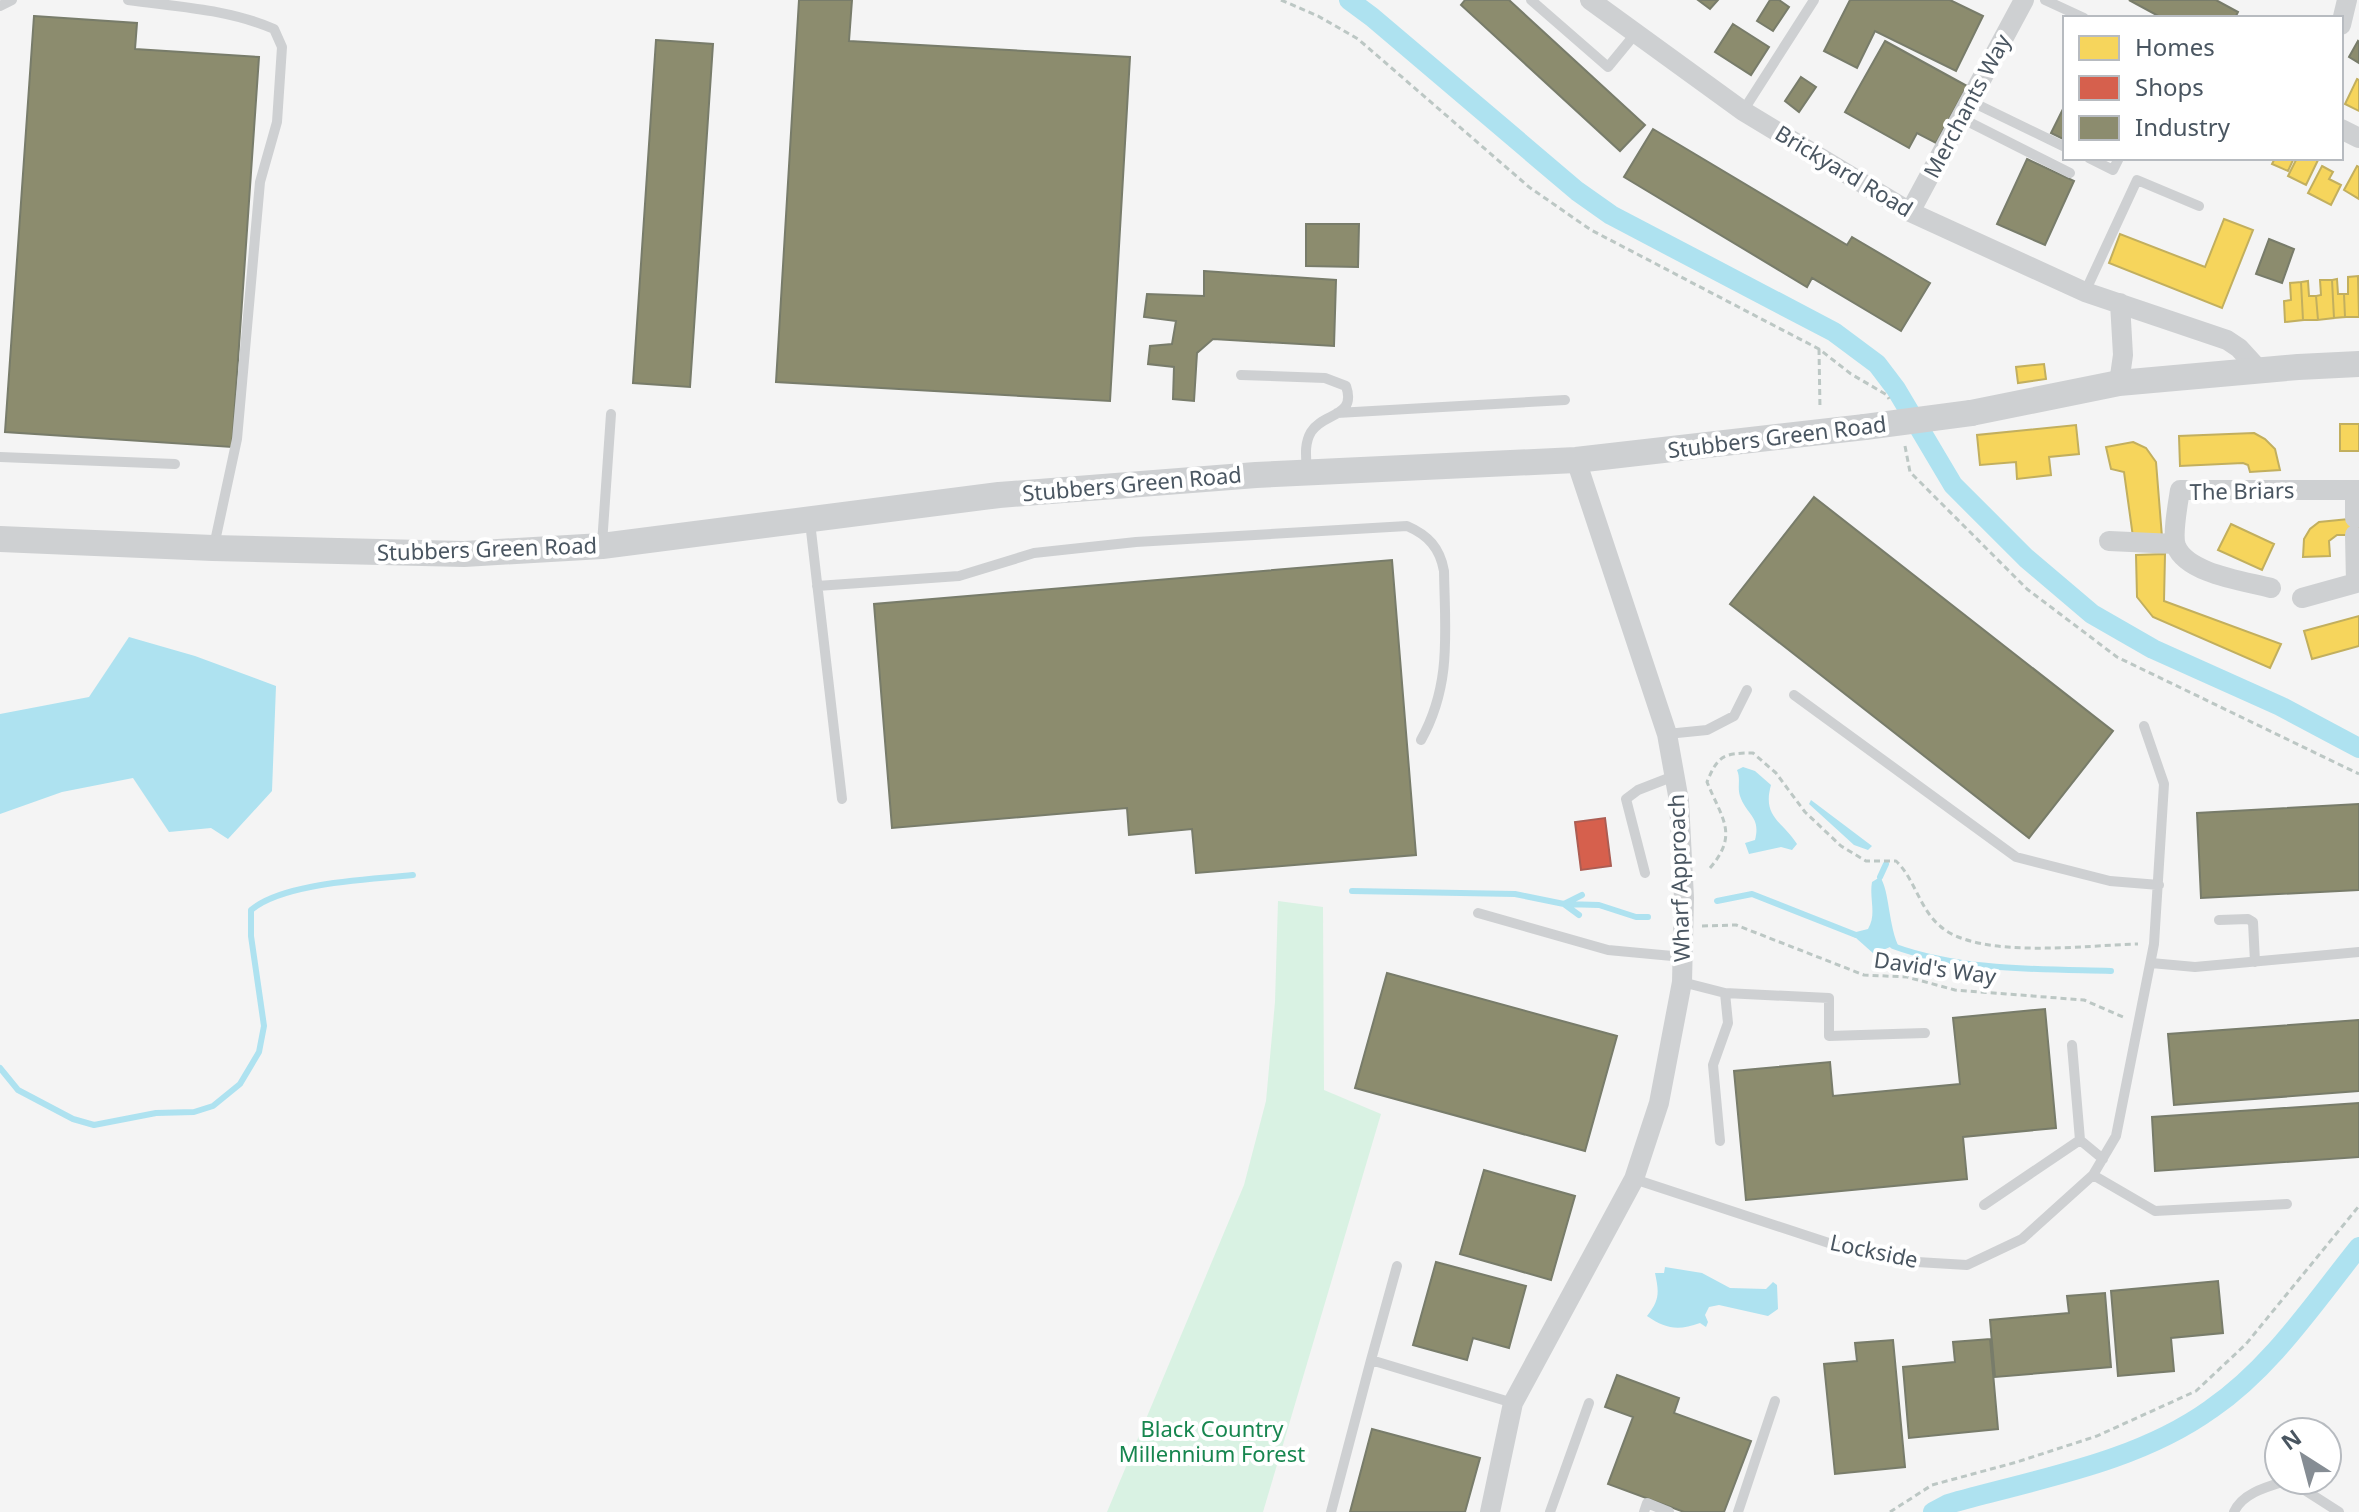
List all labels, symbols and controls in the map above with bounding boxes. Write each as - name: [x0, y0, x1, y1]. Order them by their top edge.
- legend: [2063, 16, 2343, 160]
- street label: Merchants Way: [1916, 28, 2017, 183]
- text: Homes: [2135, 30, 2215, 63]
- text: Shops: [2135, 70, 2204, 103]
- text: Industry: [2135, 110, 2231, 143]
- street label: Brickyard Road: [1770, 117, 1919, 223]
- street label: Stubbers Green Road: [1666, 408, 1888, 464]
- street label: Stubbers Green Road: [1021, 458, 1243, 508]
- street label: The Briars: [2189, 474, 2295, 506]
- street label: Stubbers Green Road: [376, 529, 597, 567]
- street label: Wharf Approach: [1660, 793, 1696, 963]
- street label: David's Way: [1872, 944, 1999, 991]
- street label: Lockside: [1827, 1226, 1921, 1274]
- park label: Black Country Millennium Forest: [1119, 1413, 1305, 1468]
- north arrow: [2263, 1416, 2343, 1496]
- text: N: [2275, 1422, 2307, 1456]

